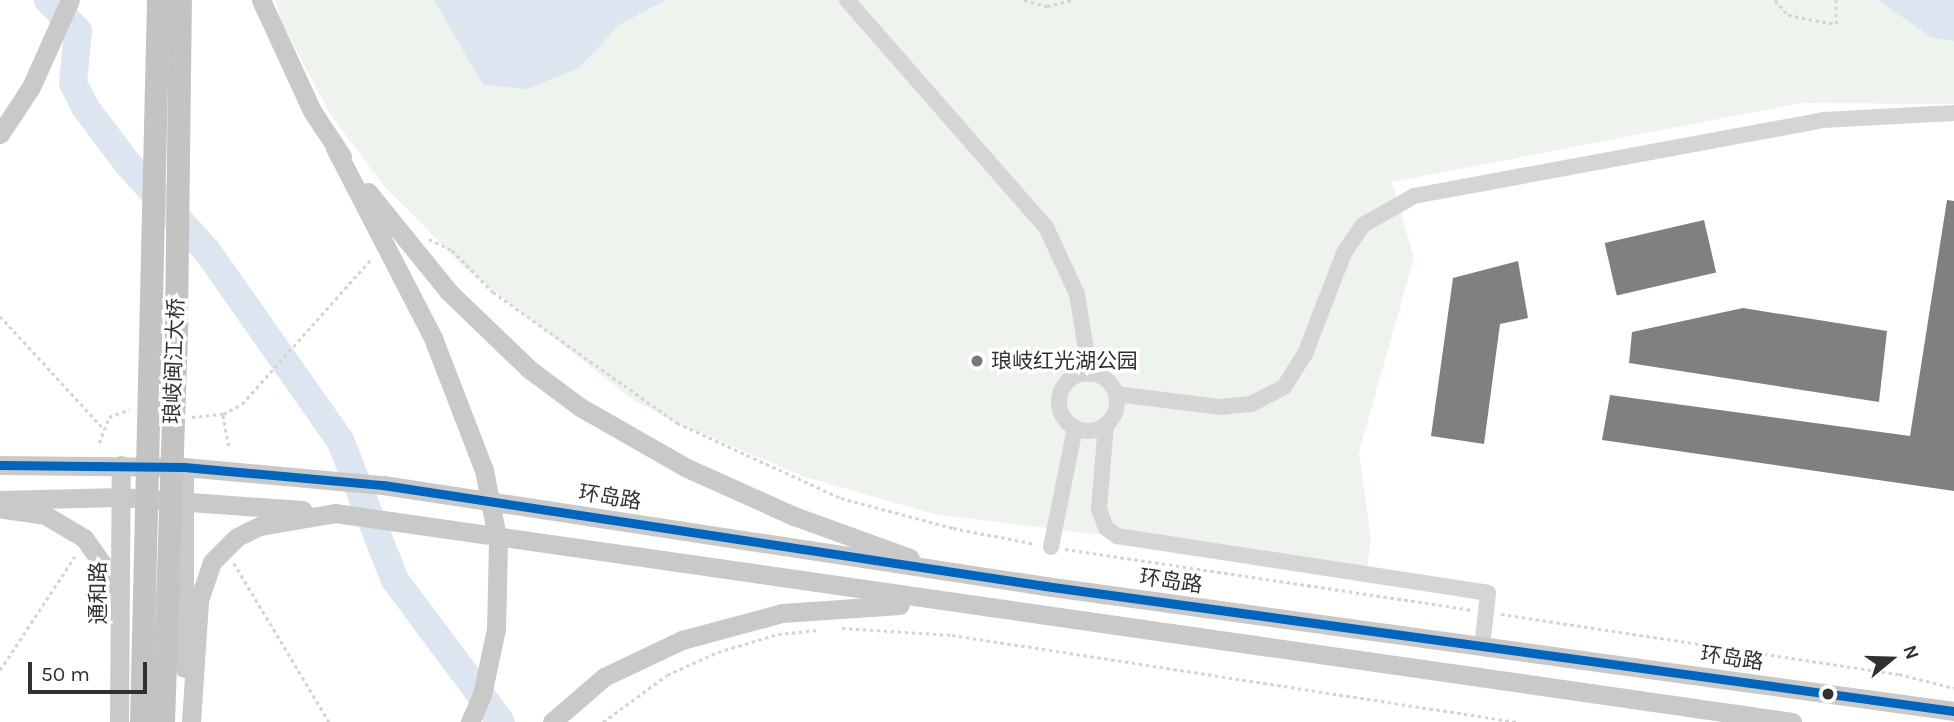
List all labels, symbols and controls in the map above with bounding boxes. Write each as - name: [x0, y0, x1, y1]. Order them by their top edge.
- street label: 琅岐闽江大桥: [159, 298, 189, 424]
- place label: 琅岐红光湖公园: [991, 348, 1138, 374]
- marker: 琅岐红光湖公园: [969, 353, 985, 369]
- street label: 环岛路: [577, 480, 643, 514]
- street label: 通和路: [85, 562, 111, 624]
- street label: 环岛路: [1138, 564, 1204, 598]
- north arrow: [1856, 624, 1926, 694]
- street label: 环岛路: [1699, 641, 1765, 675]
- text: N: [1898, 642, 1923, 662]
- scale bar: [32, 648, 150, 692]
- text: 50 m: [41, 662, 90, 686]
- unlabelled marker: [1821, 687, 1835, 701]

